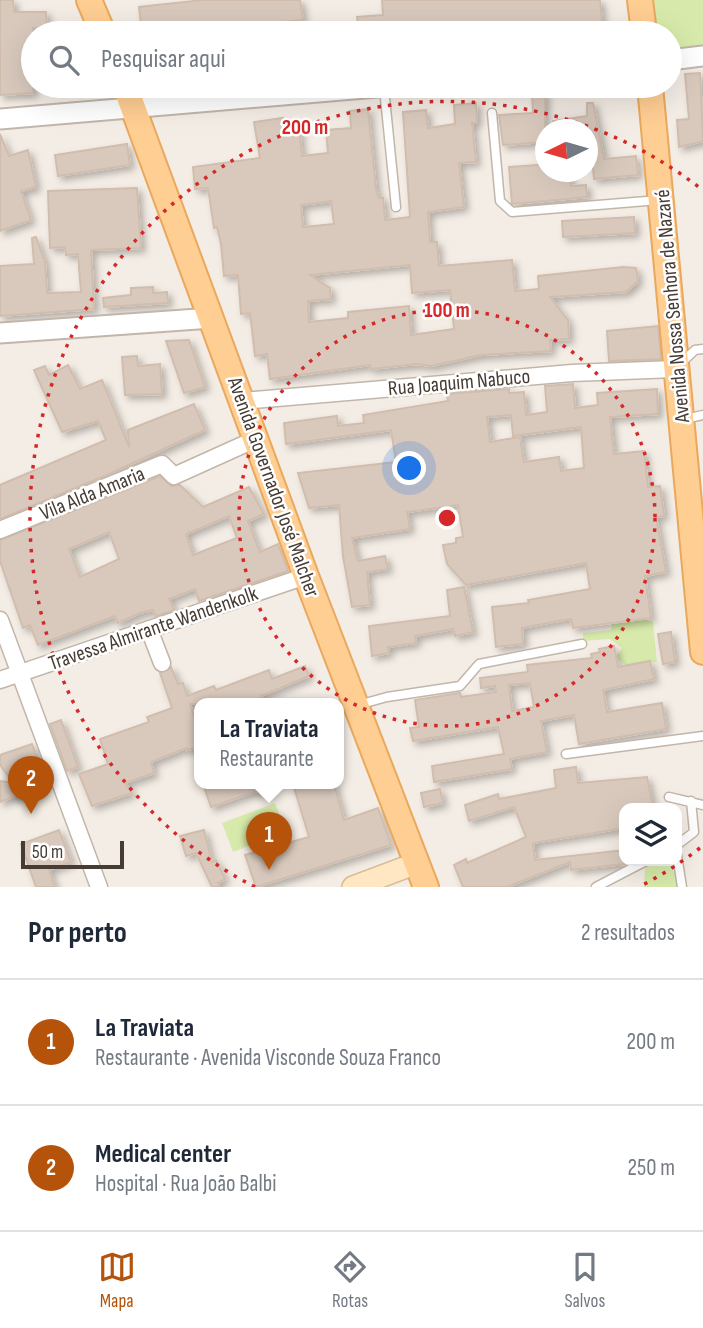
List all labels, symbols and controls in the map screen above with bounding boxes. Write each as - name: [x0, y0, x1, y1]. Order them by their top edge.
- search box: [21, 21, 682, 98]
- icon: search: [45, 41, 83, 79]
- text: Pesquisar aqui: [101, 44, 226, 75]
- text: 200 m: [282, 115, 328, 140]
- north arrow: [535, 119, 598, 182]
- street label: Avenida Nossa Senhora de Nazaré: [650, 188, 695, 425]
- text: 100 m: [424, 298, 470, 323]
- street label: Rua Joaquim Nabuco: [387, 364, 531, 401]
- street label: Avenida Governador José Malcher: [222, 373, 325, 601]
- your location: [392, 451, 426, 485]
- street label: Vila Alda Amaria: [36, 461, 148, 526]
- centre of rings: [435, 506, 459, 530]
- street label: Travessa Almirante Wandenkolk: [45, 581, 261, 676]
- popup: [194, 698, 344, 789]
- text: La Traviata: [219, 714, 319, 745]
- text: Restaurante: [219, 745, 314, 773]
- pin: 2: [8, 756, 54, 814]
- map controls: [619, 803, 682, 866]
- button: layers: [619, 803, 682, 866]
- pin: 1: [246, 812, 292, 870]
- scale bar: [21, 838, 124, 870]
- text: 50 m: [32, 841, 63, 864]
- text: Por perto: [28, 915, 127, 951]
- text: 2 resultados: [581, 919, 675, 947]
- text: La Traviata: [95, 1013, 194, 1044]
- text: 1: [46, 1028, 56, 1056]
- text: 200 m: [627, 1028, 675, 1056]
- text: Restaurante · Avenida Visconde Souza Franco: [95, 1044, 441, 1072]
- text: Medical center: [95, 1139, 231, 1170]
- text: 2: [46, 1154, 56, 1182]
- text: 250 m: [628, 1154, 675, 1182]
- text: Hospital · Rua João Balbi: [95, 1170, 277, 1198]
- tab: Mapa: [98, 1248, 136, 1313]
- tab: Rotas: [331, 1248, 369, 1313]
- tab: Salvos: [564, 1248, 605, 1313]

